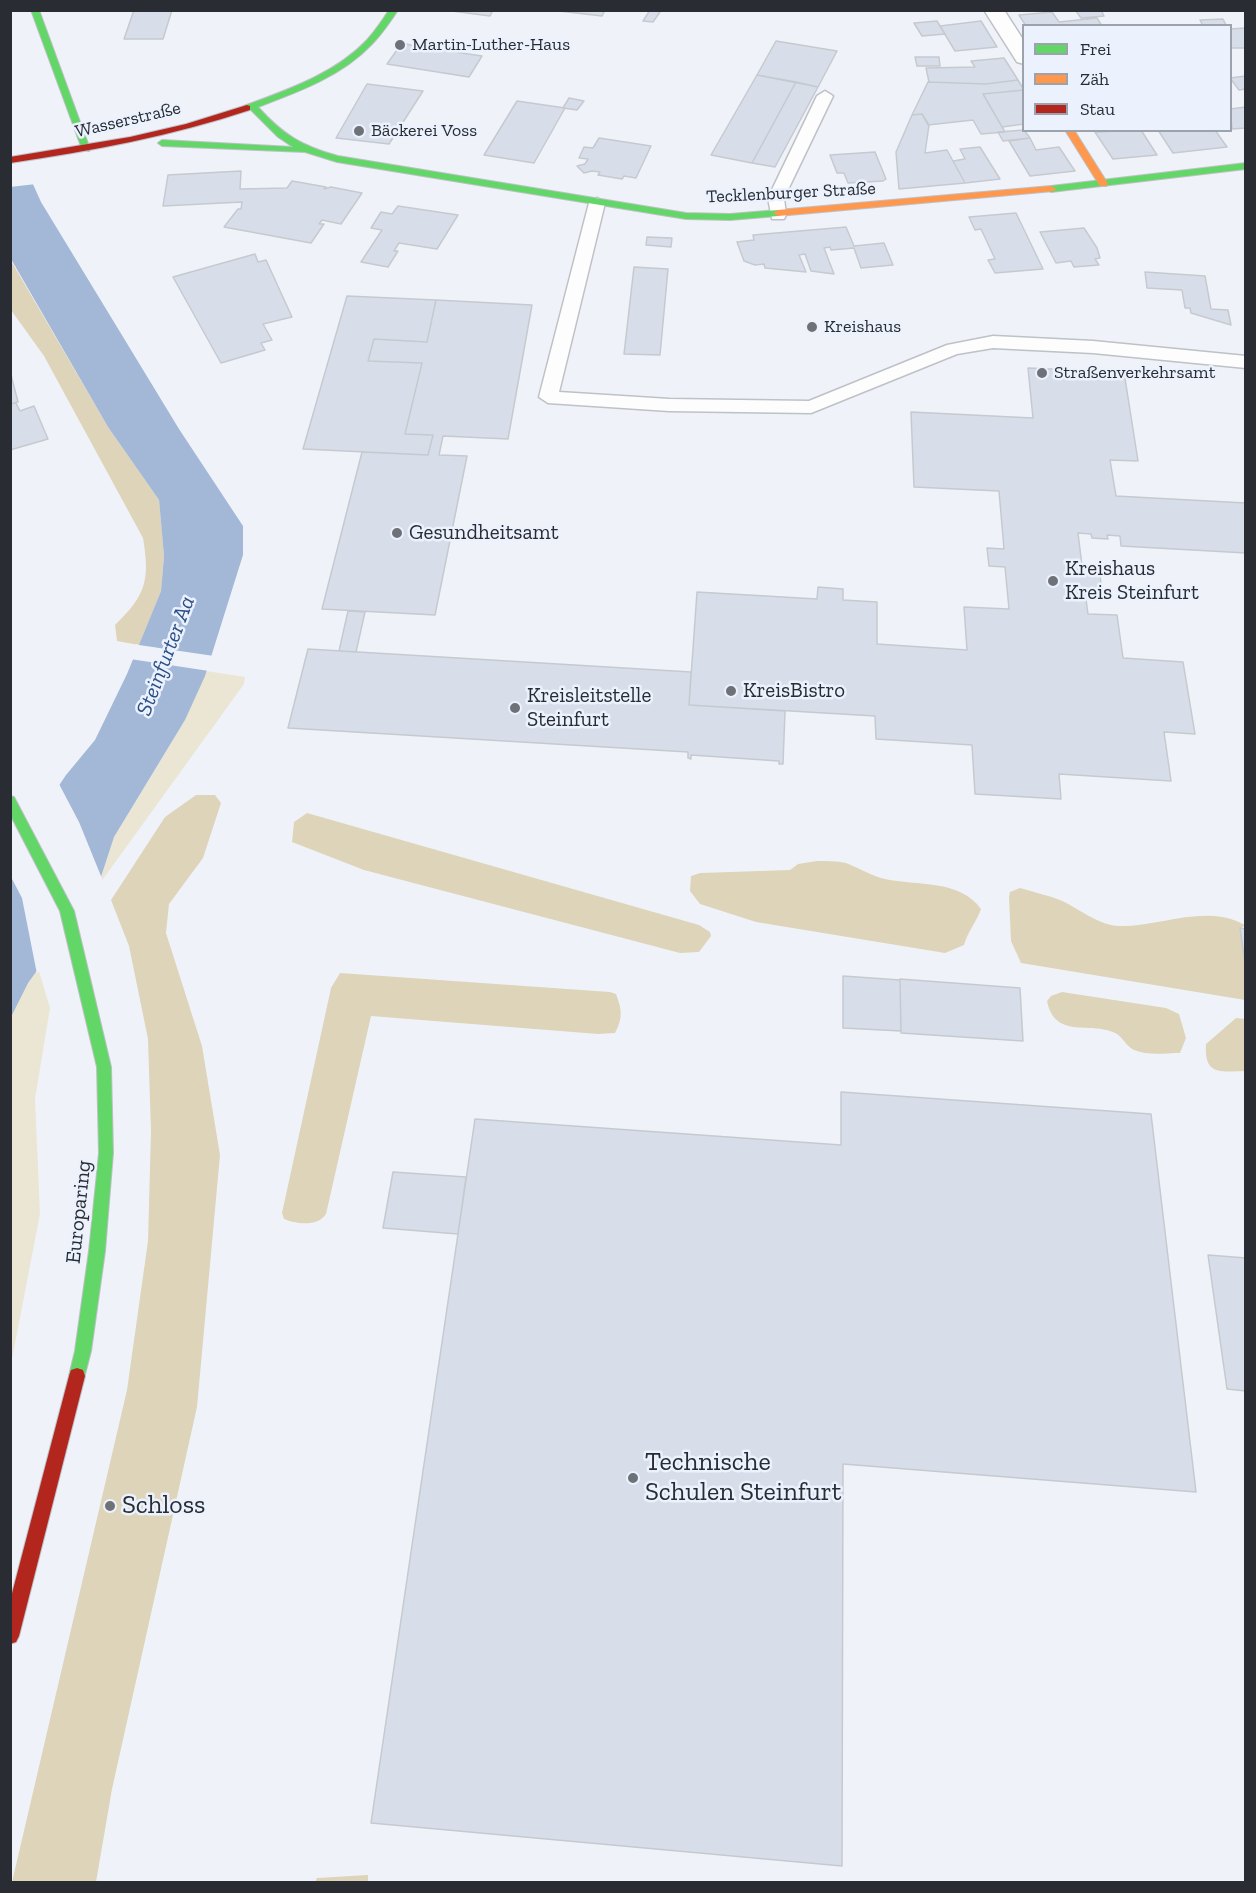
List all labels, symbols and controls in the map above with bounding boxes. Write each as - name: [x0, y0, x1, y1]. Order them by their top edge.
- legend: [1022, 24, 1232, 132]
- place label: Martin-Luther-Haus: [412, 34, 570, 56]
- marker: Martin-Luther-Haus: [393, 38, 407, 52]
- text: Frei: [1080, 38, 1111, 60]
- text: Zäh: [1080, 68, 1109, 90]
- street label: Wasserstraße: [73, 97, 183, 143]
- text: Stau: [1080, 98, 1115, 120]
- place label: Bäckerei Voss: [371, 120, 477, 142]
- marker: Bäckerei Voss: [352, 124, 366, 138]
- street label: Tecklenburger Straße: [706, 178, 876, 208]
- place label: Kreishaus: [824, 316, 901, 338]
- marker: Kreishaus: [805, 320, 819, 334]
- place label: Straßenverkehrsamt: [1054, 362, 1215, 384]
- marker: Straßenverkehrsamt: [1035, 366, 1049, 380]
- place label: Gesundheitsamt: [409, 520, 558, 546]
- marker: Gesundheitsamt: [390, 526, 404, 540]
- place label: Kreishaus Kreis Steinfurt: [1065, 556, 1199, 606]
- marker: Kreishaus Kreis Steinfurt: [1046, 574, 1060, 588]
- water label: Steinfurter Aa: [131, 593, 201, 719]
- place label: KreisBistro: [743, 678, 845, 704]
- place label: Kreisleitstelle Steinfurt: [527, 683, 651, 733]
- marker: KreisBistro: [724, 684, 738, 698]
- marker: Kreisleitstelle Steinfurt: [508, 701, 522, 715]
- street label: Europaring: [61, 1159, 97, 1265]
- place label: Technische Schulen Steinfurt: [645, 1447, 841, 1508]
- marker: Technische Schulen Steinfurt: [626, 1471, 640, 1485]
- place label: Schloss: [122, 1490, 205, 1522]
- marker: Schloss: [103, 1499, 117, 1513]

